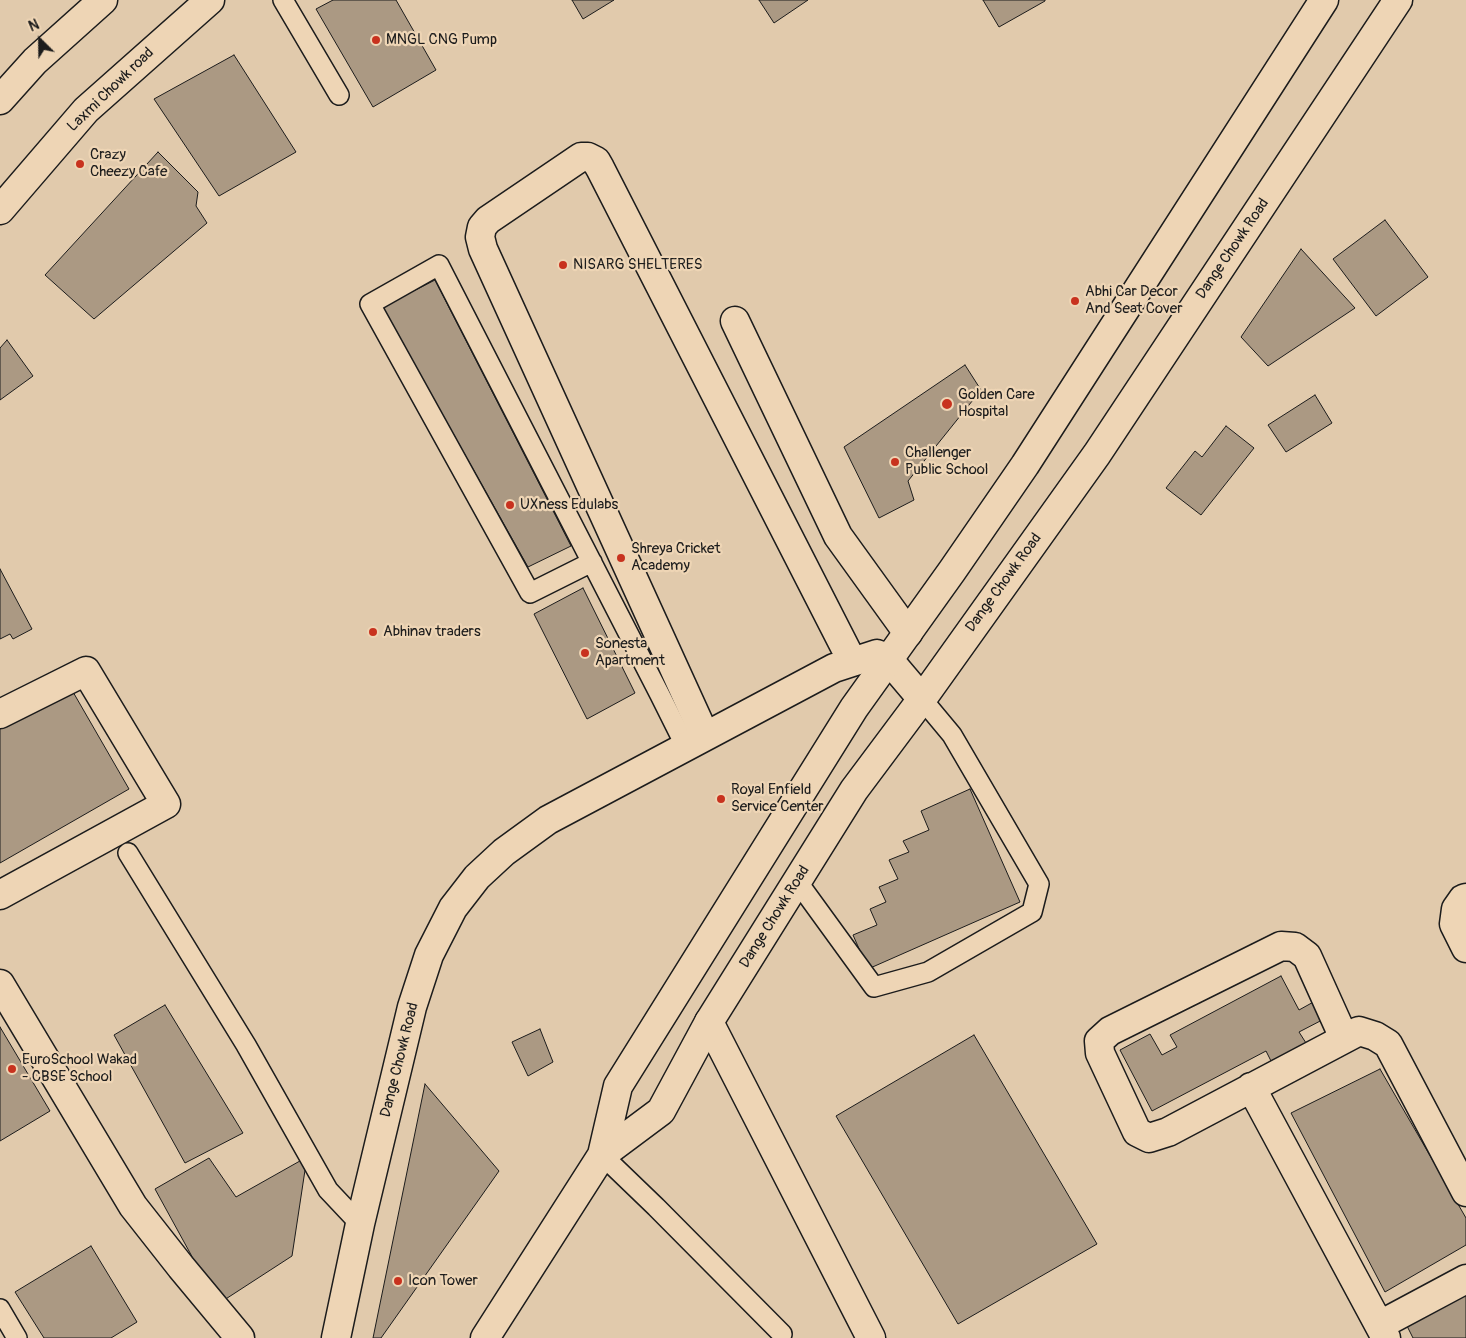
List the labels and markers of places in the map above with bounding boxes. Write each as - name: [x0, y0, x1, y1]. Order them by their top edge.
- place label: MNGL CNG Pump: [386, 31, 497, 49]
- marker: MNGL CNG Pump: [370, 34, 382, 46]
- place label: Crazy Cheezy Cafe: [90, 146, 167, 181]
- marker: Crazy Cheezy Cafe: [74, 158, 86, 170]
- place label: NISARG SHELTERES: [573, 256, 702, 274]
- marker: NISARG SHELTERES: [557, 259, 569, 271]
- place label: Abhi Car Decor And Seat Cover: [1085, 283, 1183, 318]
- marker: Abhi Car Decor And Seat Cover: [1069, 295, 1081, 307]
- place label: Golden Care Hospital: [958, 386, 1035, 421]
- marker: Golden Care Hospital: [940, 397, 954, 411]
- place label: Challenger Public School: [905, 444, 988, 479]
- marker: Challenger Public School: [889, 456, 901, 468]
- place label: UXness Edulabs: [520, 496, 618, 514]
- marker: UXness Edulabs: [504, 499, 516, 511]
- place label: Shreya Cricket Academy: [631, 540, 720, 575]
- marker: Shreya Cricket Academy: [615, 552, 627, 564]
- place label: Abhinav traders: [383, 623, 481, 641]
- marker: Abhinav traders: [367, 626, 379, 638]
- place label: Sonesta Apartment: [595, 635, 665, 670]
- marker: Sonesta Apartment: [579, 647, 591, 659]
- place label: Royal Enfield Service Center: [731, 781, 824, 816]
- marker: Royal Enfield Service Center: [715, 793, 727, 805]
- place label: EuroSchool Wakad - CBSE School: [22, 1051, 137, 1086]
- marker: EuroSchool Wakad - CBSE School: [6, 1063, 18, 1075]
- place label: Icon Tower: [408, 1272, 478, 1290]
- marker: Icon Tower: [392, 1275, 404, 1287]

